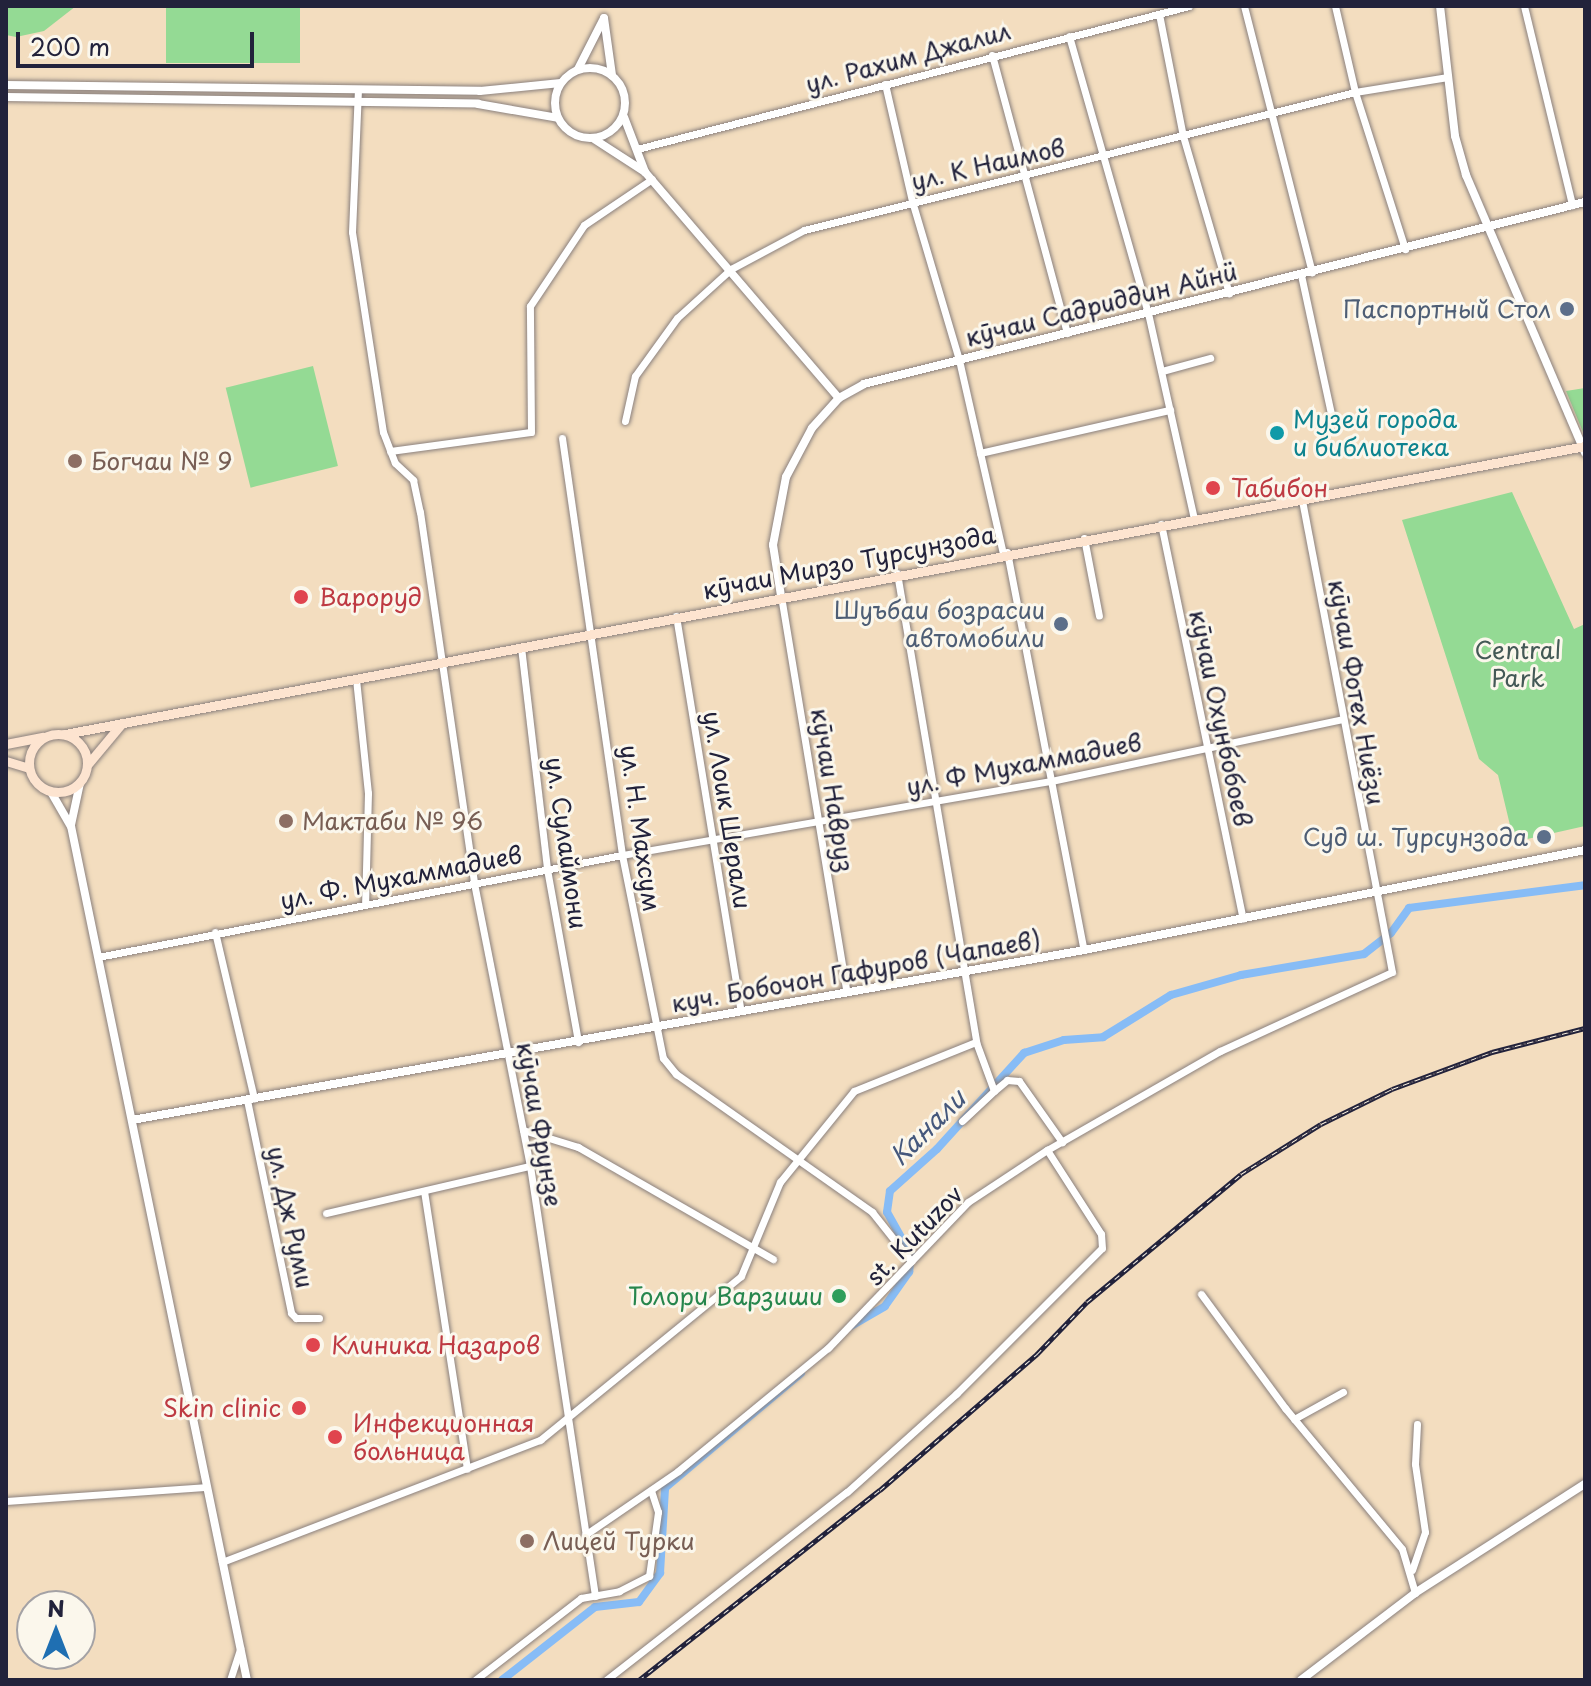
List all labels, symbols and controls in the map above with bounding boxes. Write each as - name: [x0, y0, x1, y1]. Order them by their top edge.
- scale bar: [20, 16, 258, 66]
- street label: ул. Рахим Джалил: [802, 16, 1014, 98]
- text: 200 m: [30, 28, 110, 64]
- street label: ул. К Наимов: [908, 132, 1068, 196]
- street label: кӯчаи Садриддин Айнӣ: [962, 256, 1240, 352]
- place label: Паспортный Стол: [1342, 295, 1551, 323]
- marker: Паспортный Стол: [1558, 300, 1576, 318]
- place label: Музей города и библиотека: [1293, 405, 1457, 461]
- marker: Музей города и библиотека: [1268, 424, 1286, 442]
- place label: Богчаи № 9: [91, 447, 232, 475]
- marker: Богчаи № 9: [66, 452, 84, 470]
- place label: Табибон: [1231, 474, 1328, 502]
- marker: Табибон: [1202, 477, 1224, 499]
- street label: кӯчаи Мирзо Турсунзода: [699, 519, 999, 605]
- street label: кӯчаи Фотех Ниёзи: [1323, 577, 1391, 807]
- place label: Вароруд: [319, 583, 422, 611]
- marker: Вароруд: [290, 586, 312, 608]
- place label: Шуъбаи бозрасии автомобили: [834, 596, 1045, 652]
- street label: кӯчаи Охунбобоев: [1184, 607, 1258, 829]
- marker: Шуъбаи бозрасии автомобили: [1052, 615, 1070, 633]
- park label: Central Park: [1475, 636, 1561, 692]
- street label: кӯчаи Навруз: [806, 705, 860, 875]
- street label: ул. Лоик Шерали: [698, 708, 758, 912]
- street label: ул. Ф Мухаммадиев: [903, 727, 1145, 801]
- street label: ул. Н. Махсум: [615, 743, 667, 913]
- street label: ул. Сулаймони: [541, 755, 593, 931]
- place label: Мактаби № 96: [302, 807, 483, 835]
- marker: Мактаби № 96: [277, 812, 295, 830]
- place label: Суд ш. Турсунзода: [1302, 823, 1528, 851]
- marker: Суд ш. Турсунзода: [1535, 828, 1553, 846]
- street label: ул. Ф. Мухаммадиев: [277, 839, 525, 915]
- street label: куч. Бобочон Гафуров (Чапаев): [668, 924, 1044, 1018]
- street label: кӯчаи Фрунзе: [511, 1040, 569, 1208]
- water label: Канали: [883, 1083, 971, 1171]
- street label: ул. Дж Руми: [262, 1142, 320, 1292]
- street label: st. Kutuzov: [860, 1180, 968, 1290]
- place label: Толори Варзиши: [629, 1282, 823, 1310]
- marker: Толори Варзиши: [830, 1287, 848, 1305]
- place label: Клиника Назаров: [331, 1331, 542, 1359]
- marker: Клиника Назаров: [302, 1334, 324, 1356]
- place label: Skin clinic: [164, 1394, 281, 1422]
- marker: Skin clinic: [288, 1397, 310, 1419]
- place label: Инфекционная больница: [353, 1409, 535, 1465]
- marker: Инфекционная больница: [324, 1426, 346, 1448]
- place label: Лицей Турки: [543, 1527, 694, 1555]
- marker: Лицей Турки: [518, 1532, 536, 1550]
- north arrow: [16, 1590, 96, 1670]
- text: N: [47, 1591, 65, 1624]

